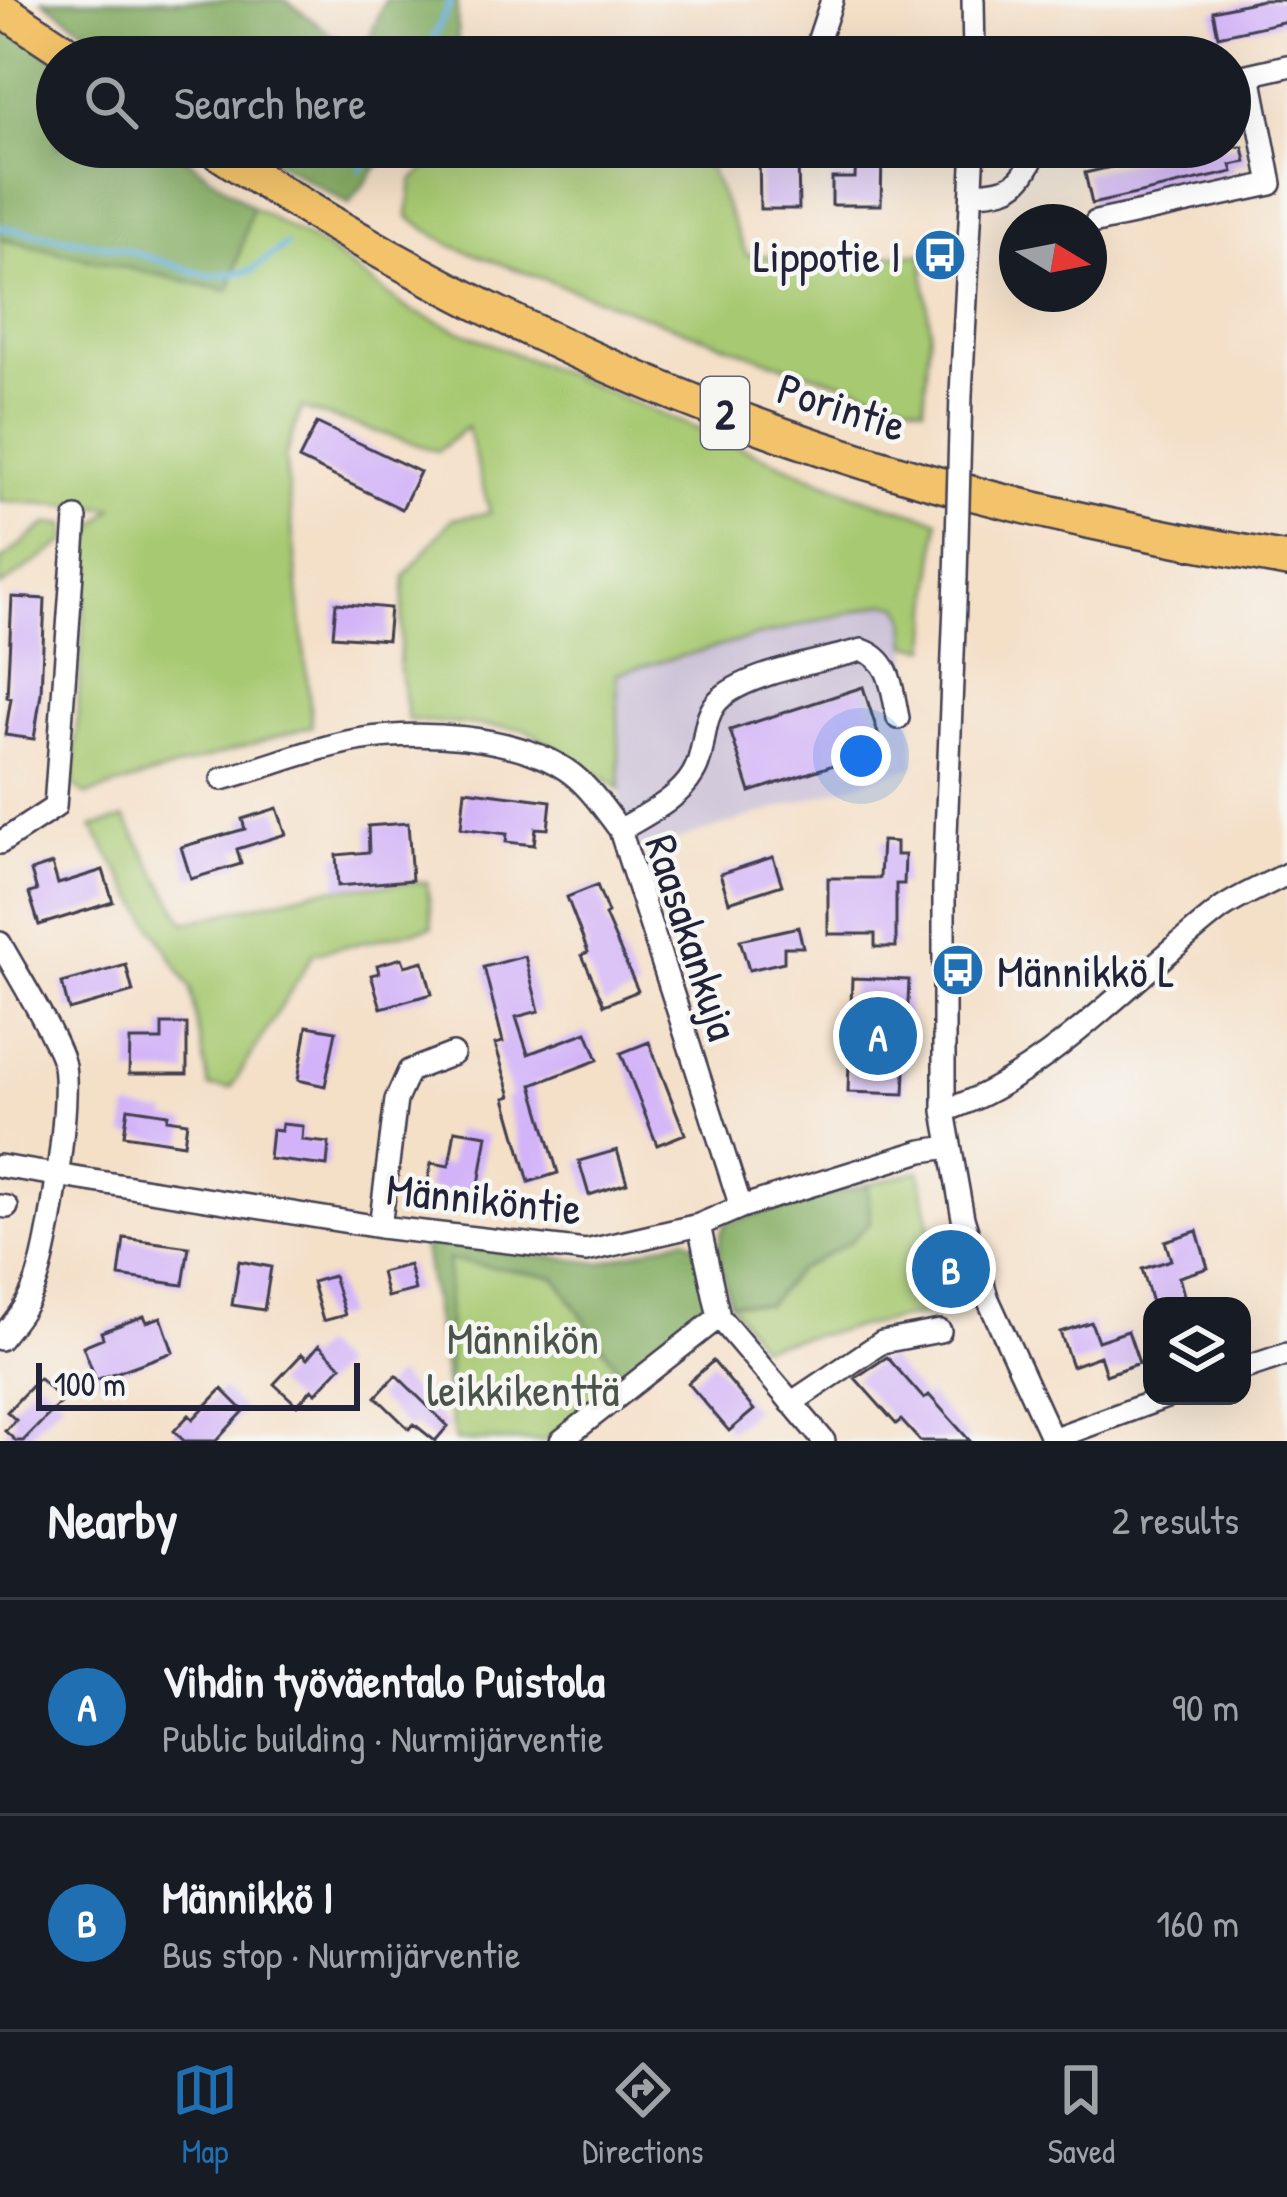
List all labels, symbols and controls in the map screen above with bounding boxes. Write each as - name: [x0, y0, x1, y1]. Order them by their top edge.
- search box: [36, 36, 1251, 168]
- icon: search: [78, 69, 144, 135]
- text: Search here: [174, 72, 366, 133]
- north arrow: [999, 204, 1107, 312]
- place label: Lippotie I: [753, 225, 901, 286]
- bus stop icon: Lippotie I: [912, 227, 968, 283]
- street label: Porintie: [770, 357, 914, 455]
- road number: 2: [701, 377, 749, 449]
- your location: [831, 726, 891, 786]
- street label: Raasakankuja: [631, 827, 755, 1047]
- place label: Männikkö L: [997, 940, 1175, 1001]
- bus stop icon: Männikkö L: [930, 942, 986, 998]
- pin: A: [839, 991, 917, 1081]
- street label: Männiköntie: [383, 1157, 585, 1239]
- pin: B: [912, 1224, 990, 1314]
- map controls: [1143, 1297, 1251, 1405]
- button: layers: [1143, 1297, 1251, 1405]
- park label: Männikön leikkikenttä: [427, 1307, 619, 1420]
- scale bar: [36, 1357, 360, 1410]
- text: 100 m: [54, 1362, 126, 1406]
- text: Nearby: [48, 1485, 178, 1554]
- text: 2 results: [1112, 1493, 1239, 1546]
- text: Vihdin työväentalo Puistola: [162, 1650, 605, 1711]
- text: A: [77, 1680, 97, 1733]
- text: 90 m: [1172, 1680, 1239, 1733]
- text: Public building · Nurmijärventie: [162, 1711, 604, 1764]
- text: Männikkö I: [162, 1866, 334, 1927]
- text: B: [77, 1896, 97, 1949]
- text: 160 m: [1156, 1896, 1239, 1949]
- text: Bus stop · Nurmijärventie: [162, 1927, 520, 1980]
- tab: Map: [172, 2057, 238, 2173]
- tab: Directions: [582, 2057, 704, 2173]
- tab: Saved: [1048, 2057, 1115, 2173]

